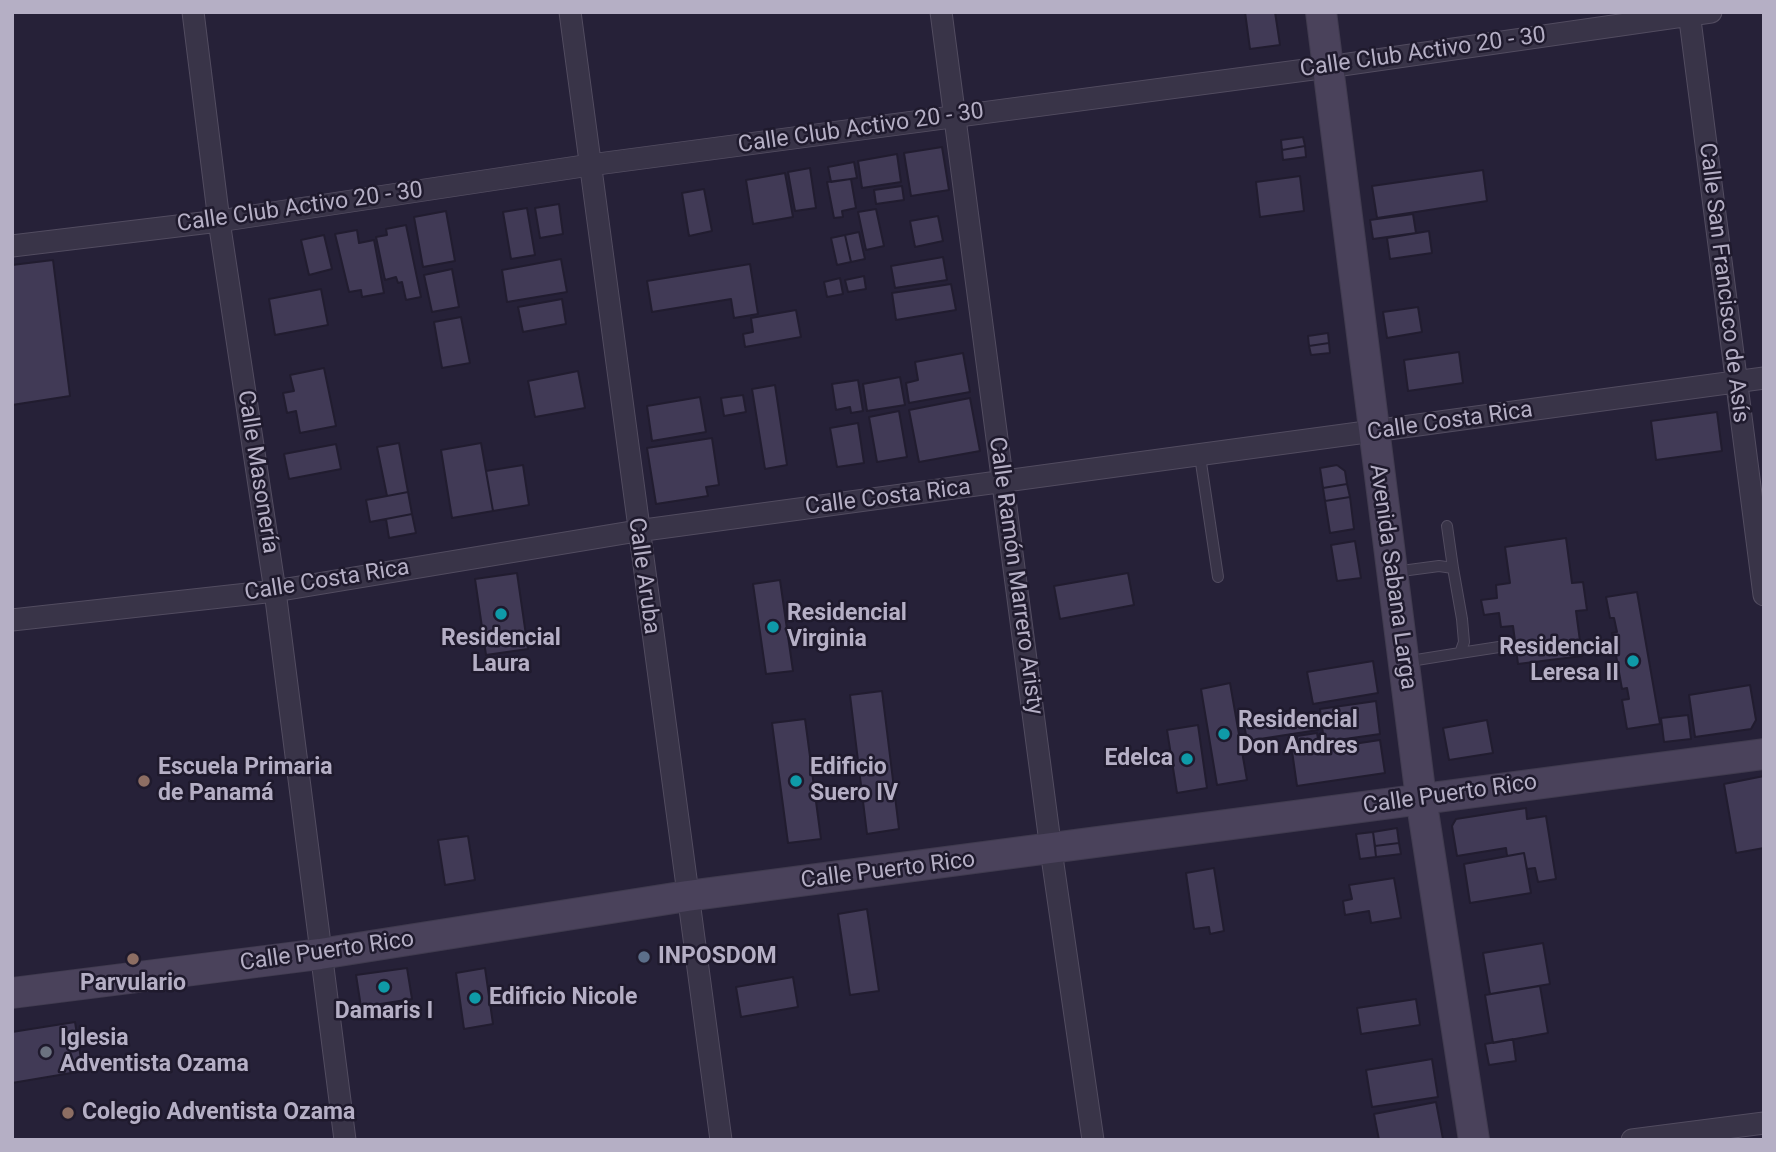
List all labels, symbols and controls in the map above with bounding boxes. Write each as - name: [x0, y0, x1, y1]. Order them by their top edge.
- street label: Calle Club Activo 20 - 30: [1298, 22, 1548, 84]
- street label: Calle Club Activo 20 - 30: [736, 98, 986, 160]
- street label: Calle San Francisco de Asís: [1692, 141, 1754, 425]
- street label: Calle Club Activo 20 - 30: [175, 177, 425, 239]
- street label: Calle Masonería: [230, 388, 284, 556]
- street label: Calle Costa Rica: [1366, 397, 1534, 447]
- street label: Calle Ramón Marrero Aristy: [982, 435, 1048, 717]
- street label: Avenida Sabana Larga: [1363, 462, 1421, 692]
- street label: Calle Costa Rica: [804, 474, 972, 522]
- street label: Calle Aruba: [621, 516, 665, 636]
- street label: Calle Costa Rica: [243, 554, 411, 608]
- place label: Residencial Virginia: [787, 600, 907, 654]
- marker: Residencial Laura: [493, 606, 509, 622]
- marker: Residencial Virginia: [765, 619, 781, 635]
- place label: Residencial Laura: [441, 625, 561, 679]
- place label: Residencial Leresa II: [1499, 634, 1619, 688]
- marker: Residencial Leresa II: [1625, 653, 1641, 669]
- place label: Residencial Don Andres: [1238, 707, 1358, 761]
- marker: Residencial Don Andres: [1216, 726, 1232, 742]
- place label: Edelca: [1105, 745, 1173, 773]
- marker: Edelca: [1179, 751, 1195, 767]
- place label: Escuela Primaria de Panamá: [158, 754, 333, 808]
- place label: Edificio Suero IV: [810, 754, 898, 808]
- street label: Calle Puerto Rico: [1361, 769, 1539, 821]
- marker: Escuela Primaria de Panamá: [136, 773, 152, 789]
- marker: Edificio Suero IV: [788, 773, 804, 789]
- street label: Calle Puerto Rico: [799, 847, 977, 895]
- street label: Calle Puerto Rico: [238, 926, 416, 978]
- place label: INPOSDOM: [658, 943, 777, 971]
- marker: INPOSDOM: [636, 949, 652, 965]
- marker: Parvulario: [125, 951, 141, 967]
- place label: Parvulario: [80, 970, 186, 998]
- marker: Damaris I: [376, 979, 392, 995]
- place label: Edificio Nicole: [489, 984, 637, 1012]
- marker: Edificio Nicole: [467, 990, 483, 1006]
- place label: Damaris I: [335, 998, 433, 1026]
- place label: Iglesia Adventista Ozama: [60, 1025, 249, 1079]
- marker: Iglesia Adventista Ozama: [38, 1044, 54, 1060]
- place label: Colegio Adventista Ozama: [82, 1099, 355, 1127]
- marker: Colegio Adventista Ozama: [60, 1105, 76, 1121]

